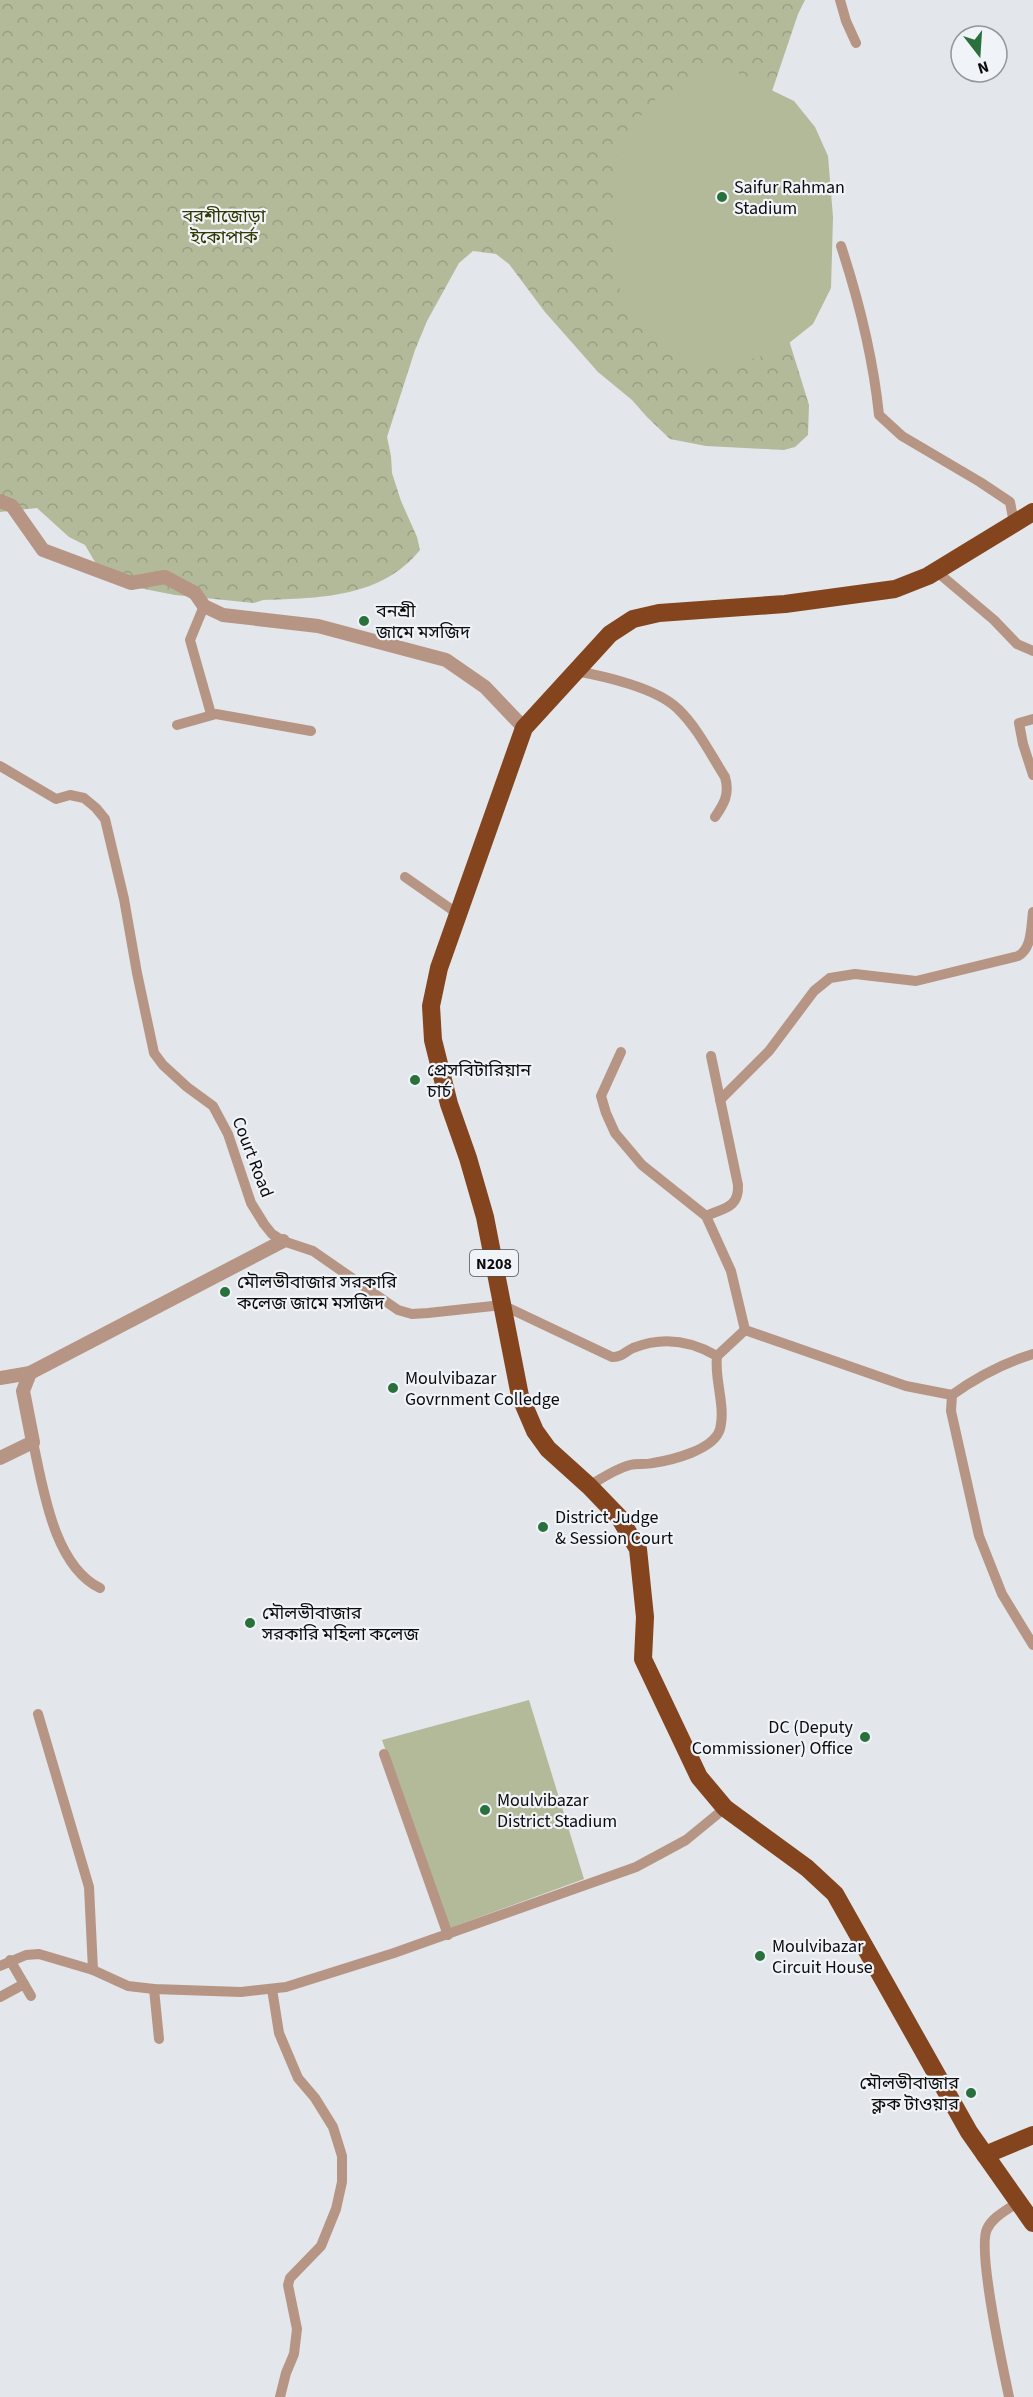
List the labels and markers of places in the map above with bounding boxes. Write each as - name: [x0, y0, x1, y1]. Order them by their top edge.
- place label: Saifur Rahman Stadium: [734, 175, 845, 221]
- marker: Saifur Rahman Stadium: [715, 190, 729, 204]
- place label: বনশ্রী জামে মসজিদ: [375, 599, 471, 645]
- marker: বনশ্রী জামে মসজিদ: [357, 614, 371, 628]
- place label: প্রেসবিটারিয়ান চার্চ: [426, 1058, 532, 1104]
- marker: প্রেসবিটারিয়ান চার্চ: [408, 1073, 422, 1087]
- place label: মৌলভীবাজার সরকারি কলেজ জামে মসজিদ: [236, 1270, 397, 1316]
- marker: মৌলভীবাজার সরকারি কলেজ জামে মসজিদ: [218, 1285, 232, 1299]
- place label: Moulvibazar Govrnment Colledge: [405, 1366, 560, 1412]
- marker: Moulvibazar Govrnment Colledge: [386, 1381, 400, 1395]
- place label: District Judge & Session Court: [555, 1505, 673, 1551]
- marker: District Judge & Session Court: [536, 1520, 550, 1534]
- place label: মৌলভীবাজার সরকারি মহিলা কলেজ: [261, 1601, 420, 1647]
- marker: মৌলভীবাজার সরকারি মহিলা কলেজ: [243, 1616, 257, 1630]
- place label: DC (Deputy Commissioner) Office: [692, 1715, 854, 1761]
- marker: DC (Deputy Commissioner) Office: [858, 1730, 872, 1744]
- place label: Moulvibazar District Stadium: [497, 1788, 617, 1834]
- marker: Moulvibazar District Stadium: [478, 1803, 492, 1817]
- place label: Moulvibazar Circuit House: [772, 1934, 873, 1980]
- marker: Moulvibazar Circuit House: [753, 1949, 767, 1963]
- place label: মৌলভীবাজার ক্লক টাওয়ার: [860, 2071, 959, 2117]
- marker: মৌলভীবাজার ক্লক টাওয়ার: [964, 2086, 978, 2100]

